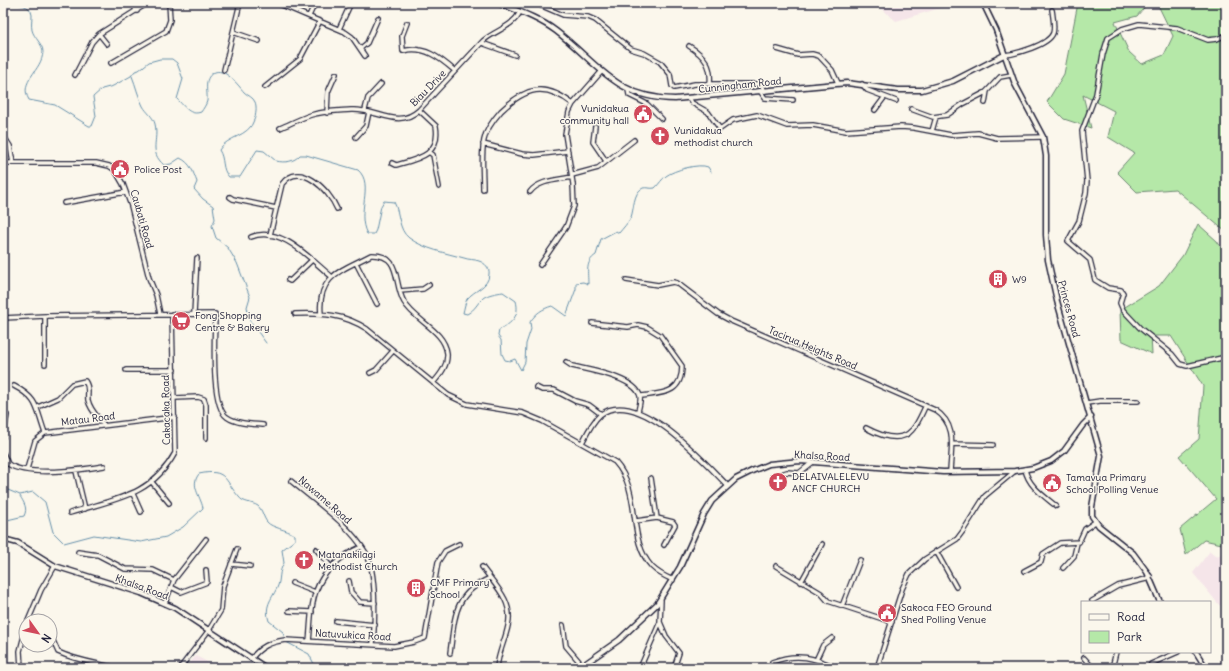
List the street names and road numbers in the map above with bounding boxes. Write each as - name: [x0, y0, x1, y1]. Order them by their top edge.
- street label: Biau Drive: [407, 67, 449, 109]
- street label: Cunningham Road: [698, 74, 782, 96]
- street label: Caubati Road: [127, 188, 157, 250]
- street label: Princes Road: [1055, 279, 1083, 339]
- street label: Tacirua Heights Road: [767, 323, 860, 373]
- street label: Cakacaka Road: [159, 375, 173, 445]
- street label: Matau Road: [60, 409, 116, 429]
- street label: Khalsa Road: [794, 448, 850, 464]
- street label: Nawame Road: [296, 473, 354, 527]
- street label: Khalsa Road: [113, 571, 171, 603]
- street label: Natuvukica Road: [315, 627, 392, 643]

